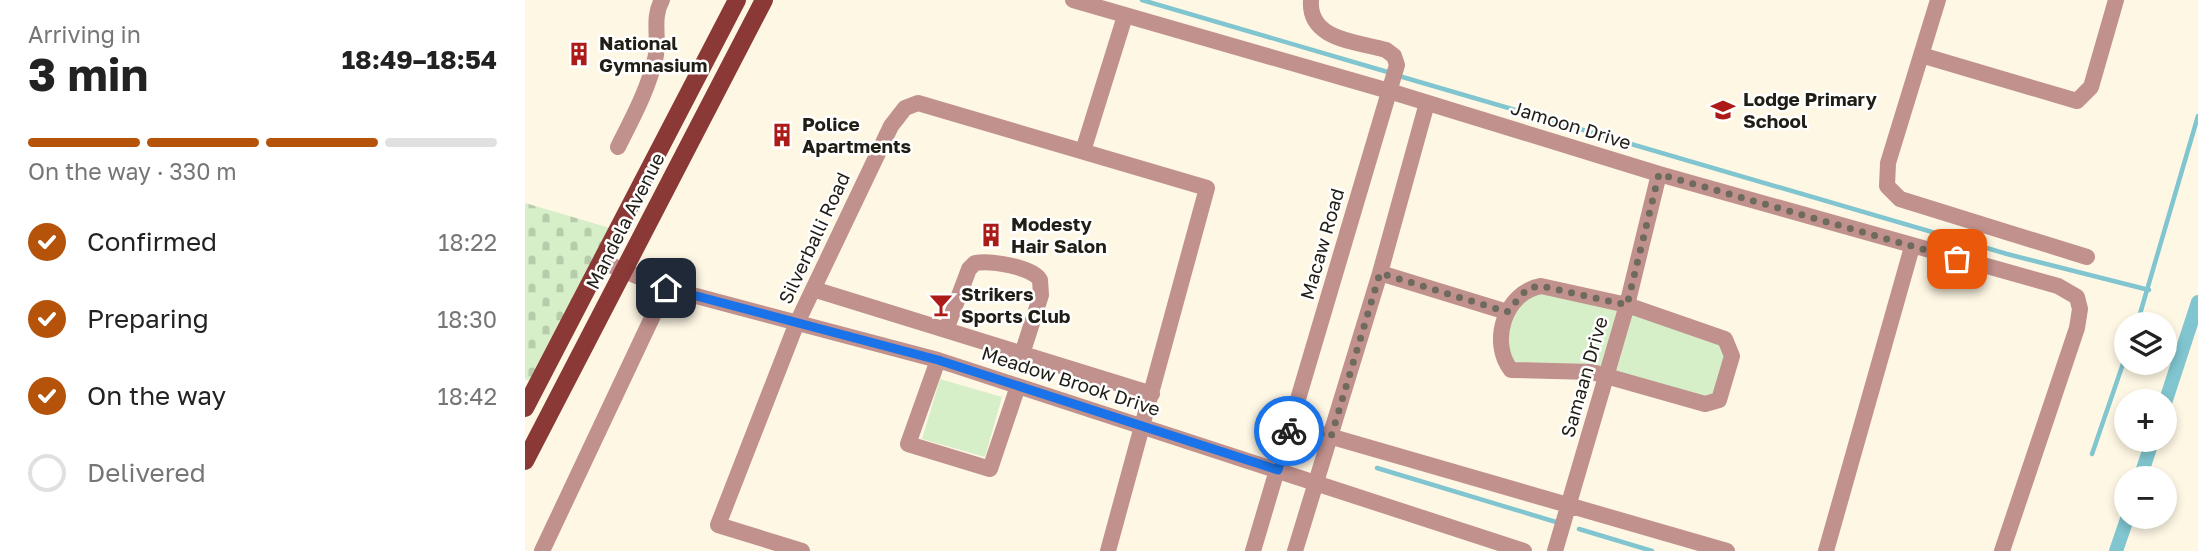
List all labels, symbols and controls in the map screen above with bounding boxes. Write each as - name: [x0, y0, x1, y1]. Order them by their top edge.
- text: Arriving in: [28, 20, 141, 48]
- place label: National Gymnasium: [599, 31, 707, 76]
- building icon: National Gymnasium: [565, 40, 593, 68]
- text: 18:49–18:54: [342, 44, 497, 75]
- text: 3 min: [28, 46, 148, 101]
- place label: Lodge Primary School: [1743, 87, 1877, 132]
- street label: Jamoon Drive: [1508, 95, 1634, 154]
- school or university icon: Lodge Primary School: [1709, 96, 1737, 124]
- place label: Police Apartments: [802, 112, 912, 157]
- building icon: Police Apartments: [768, 121, 796, 149]
- street label: Mandela Avenue: [580, 149, 669, 293]
- text: On the way · 330 m: [28, 157, 237, 185]
- street label: Silverballi Road: [773, 168, 854, 307]
- street label: Macaw Road: [1295, 186, 1348, 302]
- place label: Modesty Hair Salon: [1011, 212, 1107, 257]
- building icon: Modesty Hair Salon: [977, 221, 1005, 249]
- icon: check: [28, 223, 66, 261]
- text: Confirmed: [87, 226, 217, 257]
- text: 18:22: [438, 228, 497, 256]
- pin: [1927, 229, 1987, 289]
- icon: bag: [1938, 240, 1976, 278]
- pin: [636, 258, 696, 318]
- icon: home: [647, 269, 685, 307]
- place label: Strikers Sports Club: [961, 282, 1071, 327]
- bar icon: Strikers Sports Club: [927, 291, 955, 319]
- icon: check: [28, 300, 66, 338]
- text: Preparing: [87, 303, 209, 334]
- text: 18:30: [437, 305, 497, 333]
- map controls: [2114, 312, 2177, 529]
- button: layers: [2114, 312, 2177, 375]
- street label: Samaan Drive: [1555, 314, 1612, 440]
- street label: Meadow Brook Drive: [979, 341, 1163, 420]
- icon: check: [28, 377, 66, 415]
- text: On the way: [87, 380, 226, 411]
- text: 18:42: [438, 382, 497, 410]
- button: +: [2114, 389, 2177, 452]
- courier: [1254, 396, 1324, 466]
- icon: bike: [1270, 412, 1308, 450]
- text: Delivered: [87, 457, 206, 488]
- button: −: [2114, 466, 2177, 529]

